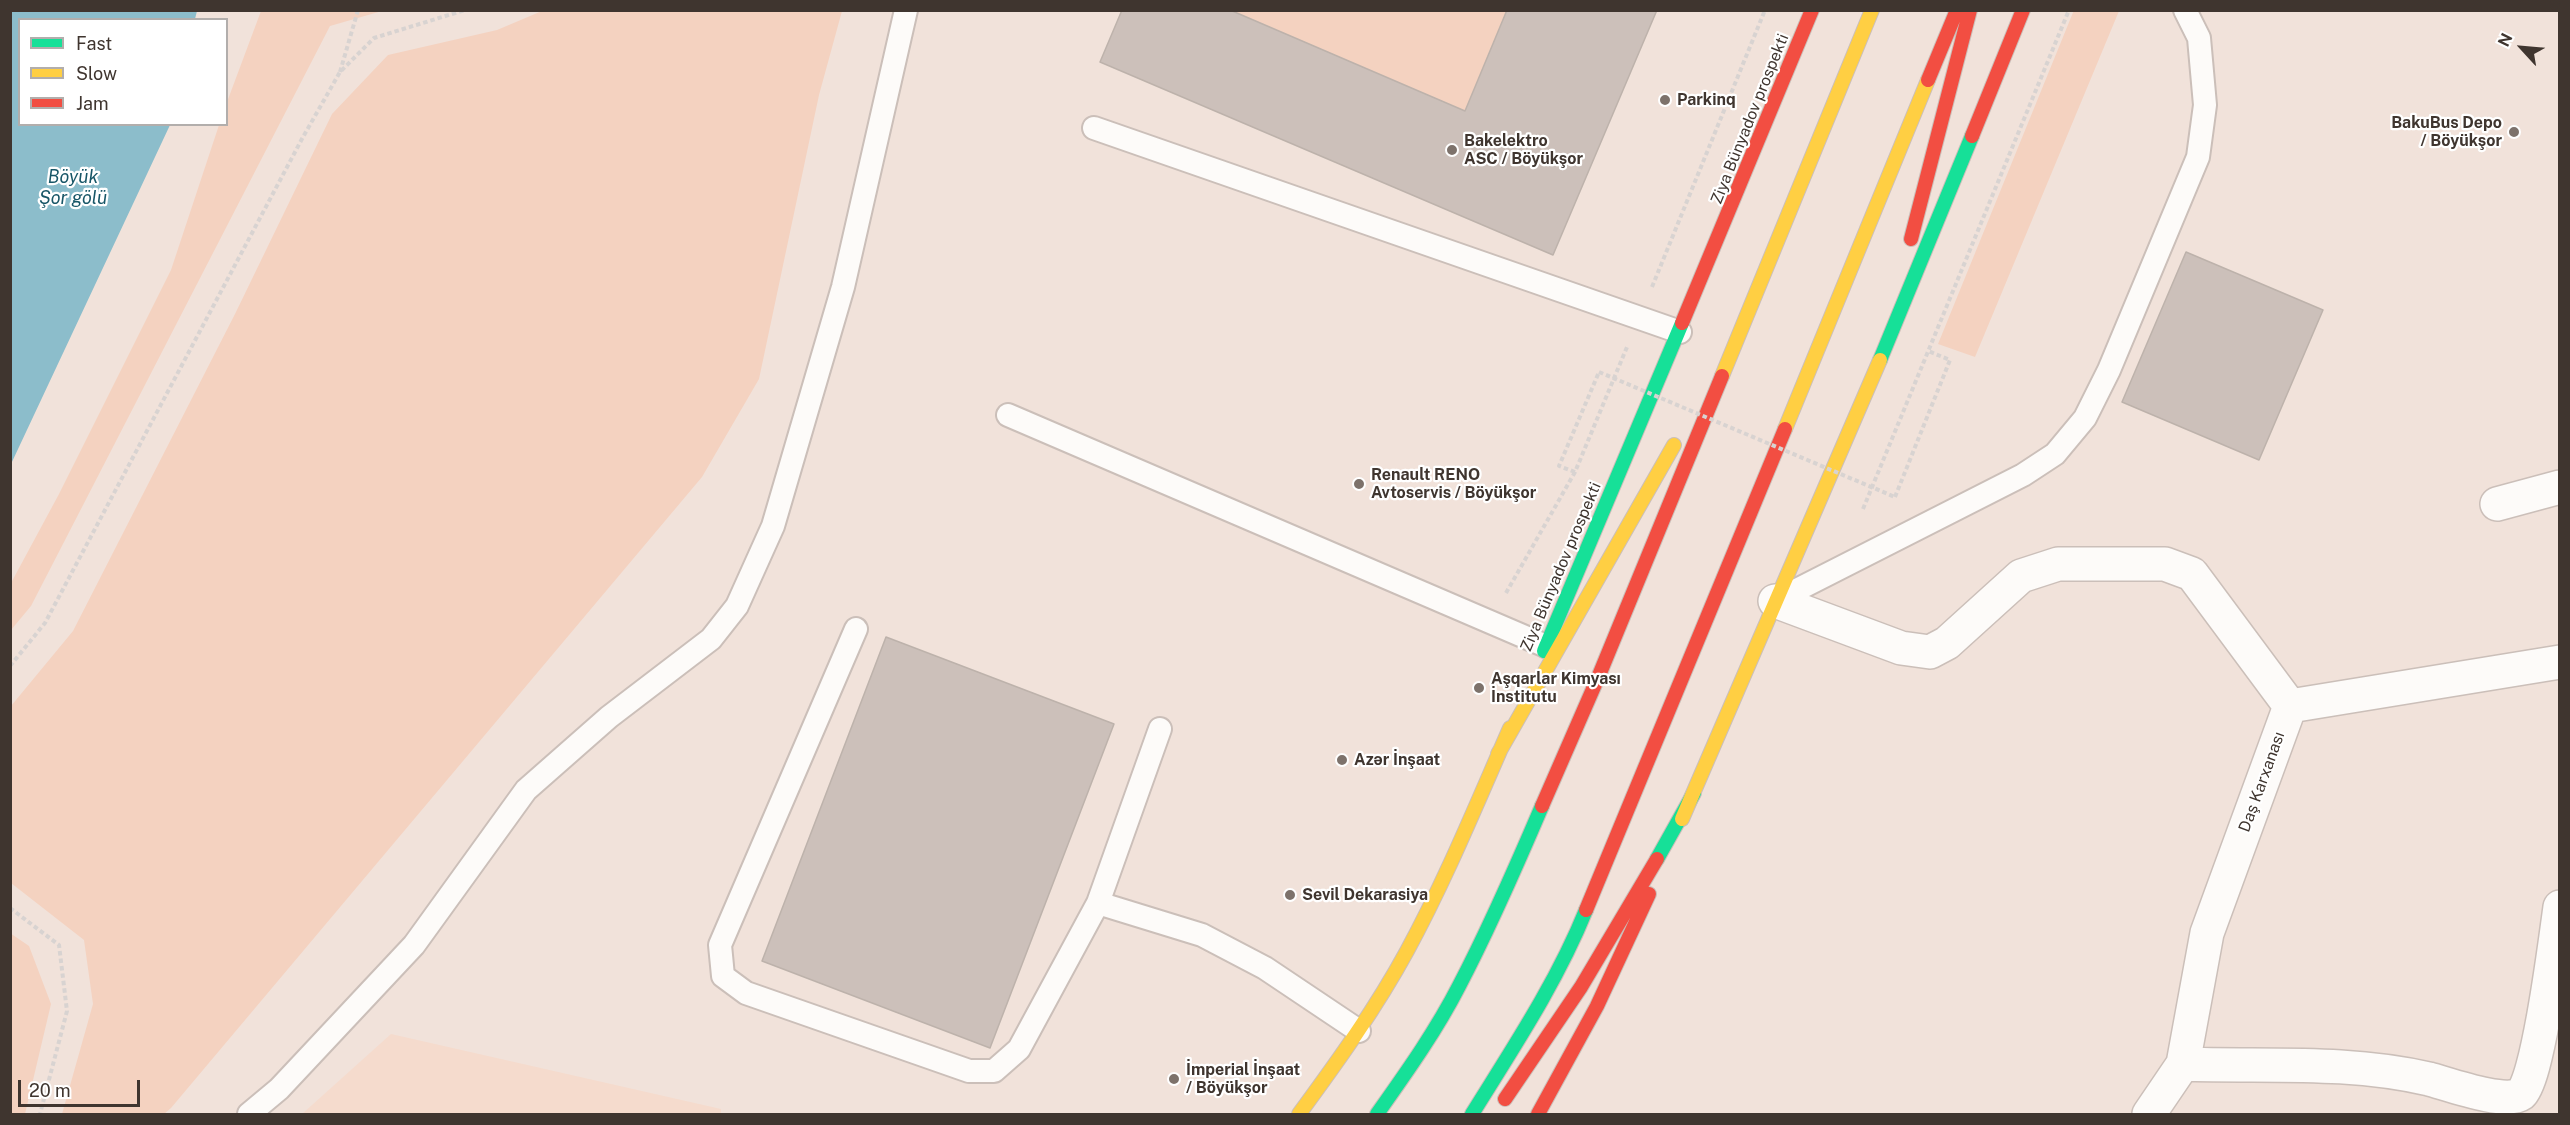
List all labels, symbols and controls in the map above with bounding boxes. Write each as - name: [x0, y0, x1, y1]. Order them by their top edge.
- legend: [18, 18, 228, 126]
- north arrow: [2492, 18, 2552, 78]
- text: N: [2494, 30, 2517, 50]
- street label: Ziya Bünyadov prospekti: [1707, 31, 1793, 207]
- text: Fast: [76, 33, 112, 54]
- text: Slow: [76, 63, 117, 84]
- place label: Parkinq: [1677, 90, 1736, 110]
- text: Jam: [76, 93, 109, 114]
- marker: Parkinq: [1658, 93, 1672, 107]
- place label: BakuBus Depo / Böyükşor: [2391, 113, 2502, 151]
- marker: BakuBus Depo / Böyükşor: [2507, 125, 2521, 139]
- place label: Bakelektro ASC / Böyükşor: [1464, 131, 1583, 169]
- marker: Bakelektro ASC / Böyükşor: [1445, 143, 1459, 157]
- water label: Böyük Şor gölü: [39, 166, 107, 208]
- place label: Renault RENO Avtoservis / Böyükşor: [1371, 465, 1536, 503]
- marker: Renault RENO Avtoservis / Böyükşor: [1352, 477, 1366, 491]
- street label: Ziya Bünyadov prospekti: [1517, 480, 1605, 654]
- place label: Aşqarlar Kimyası İnstitutu: [1491, 669, 1621, 707]
- marker: Aşqarlar Kimyası İnstitutu: [1472, 681, 1486, 695]
- street label: Daş Karxanası: [2235, 729, 2289, 835]
- place label: Azər İnşaat: [1354, 750, 1440, 770]
- marker: Azər İnşaat: [1335, 753, 1349, 767]
- place label: Sevil Dekarasiya: [1302, 885, 1428, 905]
- marker: Sevil Dekarasiya: [1283, 888, 1297, 902]
- place label: İmperial İnşaat / Böyükşor: [1186, 1060, 1300, 1098]
- scale bar: [21, 1068, 142, 1106]
- marker: İmperial İnşaat / Böyükşor: [1167, 1072, 1181, 1086]
- text: 20 m: [29, 1080, 71, 1101]

